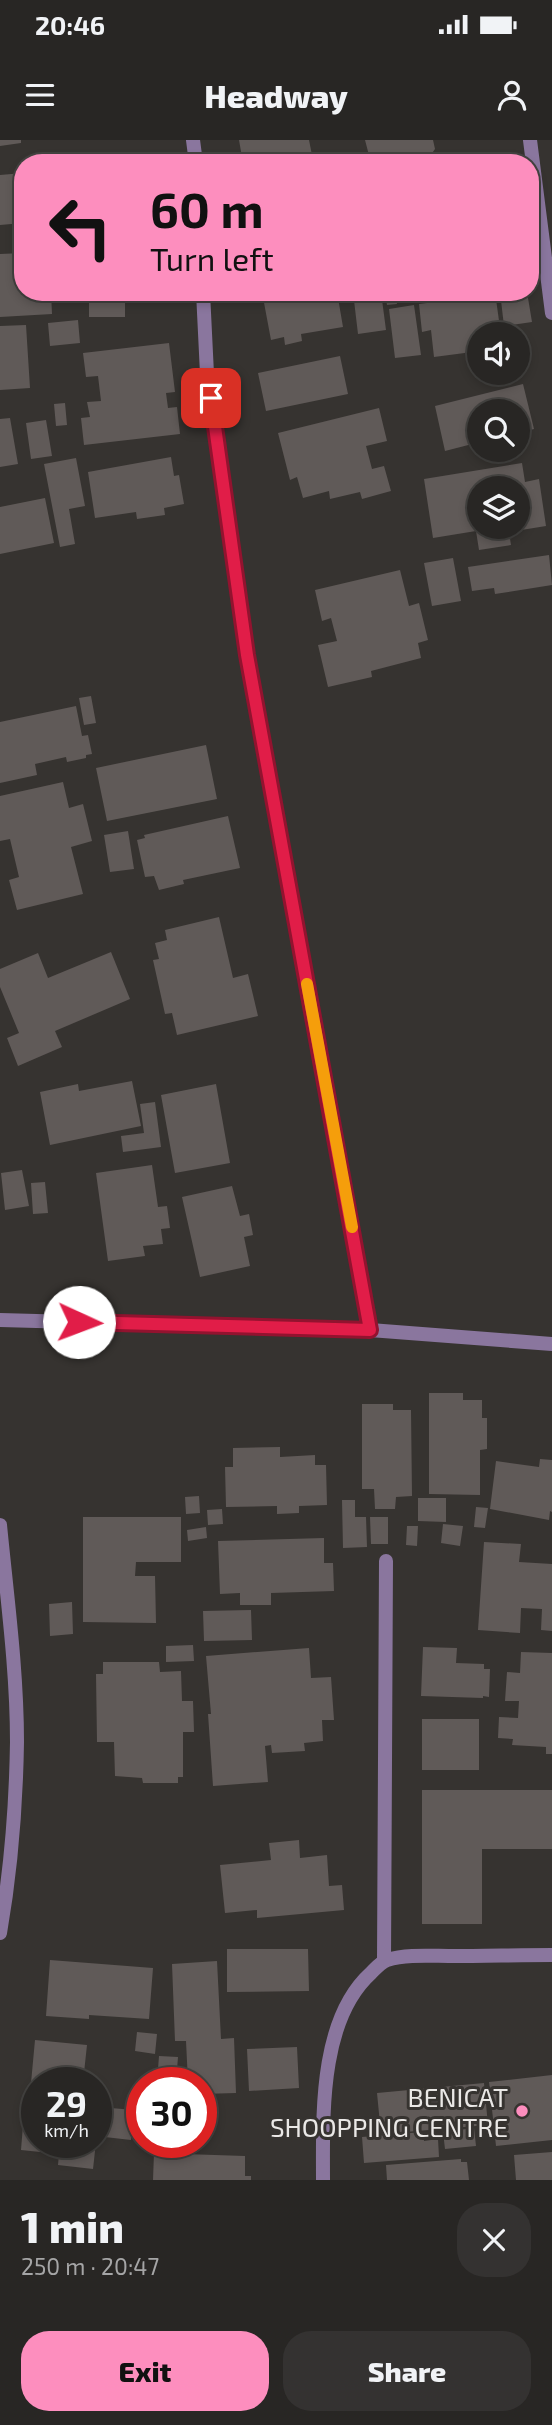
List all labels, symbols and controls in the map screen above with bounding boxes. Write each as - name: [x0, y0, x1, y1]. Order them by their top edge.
- text: 20:46: [35, 9, 105, 40]
- icon: menu: [21, 76, 59, 114]
- text: Headway: [204, 76, 348, 114]
- icon: person: [493, 76, 531, 114]
- text: 60 m: [150, 179, 264, 238]
- icon: left: [35, 182, 126, 273]
- text: Turn left: [150, 239, 274, 277]
- map controls: [467, 322, 530, 539]
- button: sound: [467, 322, 530, 385]
- pin: [181, 368, 241, 428]
- icon: arrive: [192, 379, 230, 417]
- button: search: [467, 399, 530, 462]
- button: layers: [467, 476, 530, 539]
- position arrow: [42, 1285, 116, 1359]
- speed limit sign: 30: [126, 2067, 217, 2158]
- place label: BENICAT SHOOPPING CENTRE: [270, 2081, 508, 2142]
- text: 29: [46, 2082, 87, 2124]
- marker: BENICAT SHOOPPING CENTRE: [514, 2103, 530, 2119]
- text: km/h: [44, 2119, 89, 2141]
- text: 1 min: [21, 2201, 124, 2251]
- button: close: [457, 2203, 531, 2277]
- text: 250 m · 20:47: [21, 2252, 159, 2280]
- button: Exit: [21, 2331, 269, 2411]
- button: Share: [283, 2331, 531, 2411]

